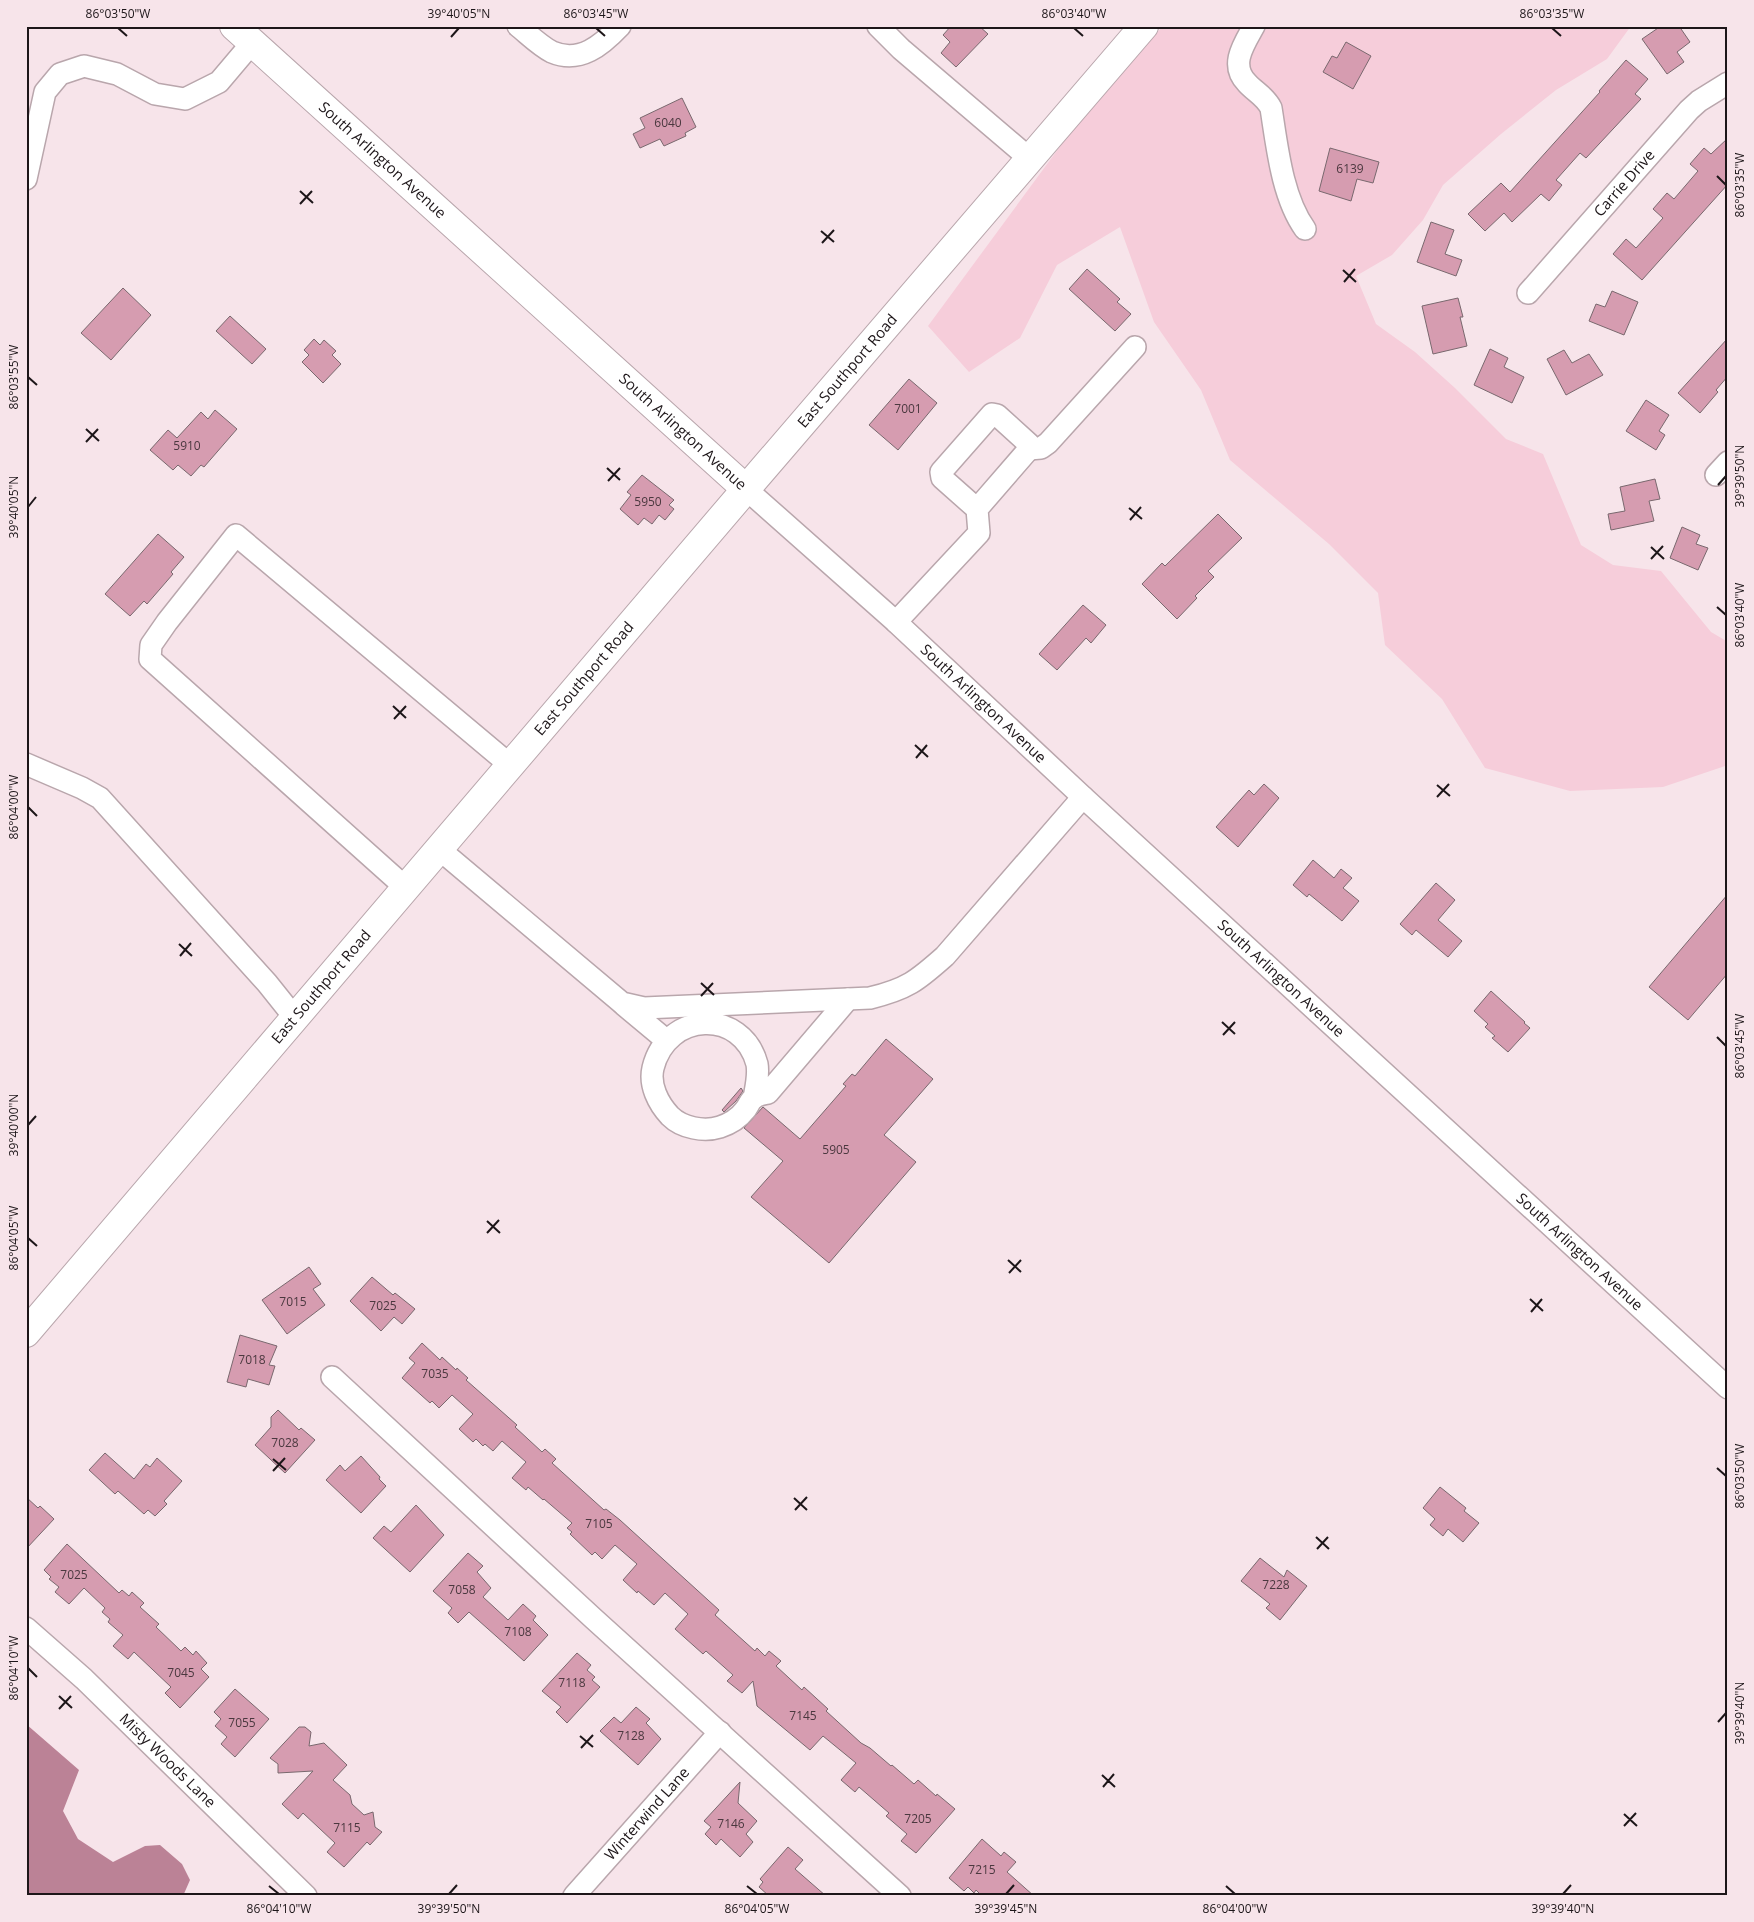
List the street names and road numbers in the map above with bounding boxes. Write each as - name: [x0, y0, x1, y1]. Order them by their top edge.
- street label: South Arlington Avenue: [315, 97, 451, 222]
- street label: Carrie Drive: [1589, 145, 1659, 220]
- street label: East Southport Road: [792, 309, 901, 431]
- street label: South Arlington Avenue: [615, 368, 751, 494]
- street label: East Southport Road: [529, 617, 638, 739]
- street label: South Arlington Avenue: [917, 639, 1051, 767]
- street label: South Arlington Avenue: [1214, 914, 1349, 1041]
- street label: East Southport Road: [266, 925, 375, 1047]
- street label: South Arlington Avenue: [1512, 1188, 1648, 1314]
- street label: Misty Woods Lane: [116, 1708, 221, 1812]
- street label: Winterwind Lane: [600, 1762, 693, 1864]

